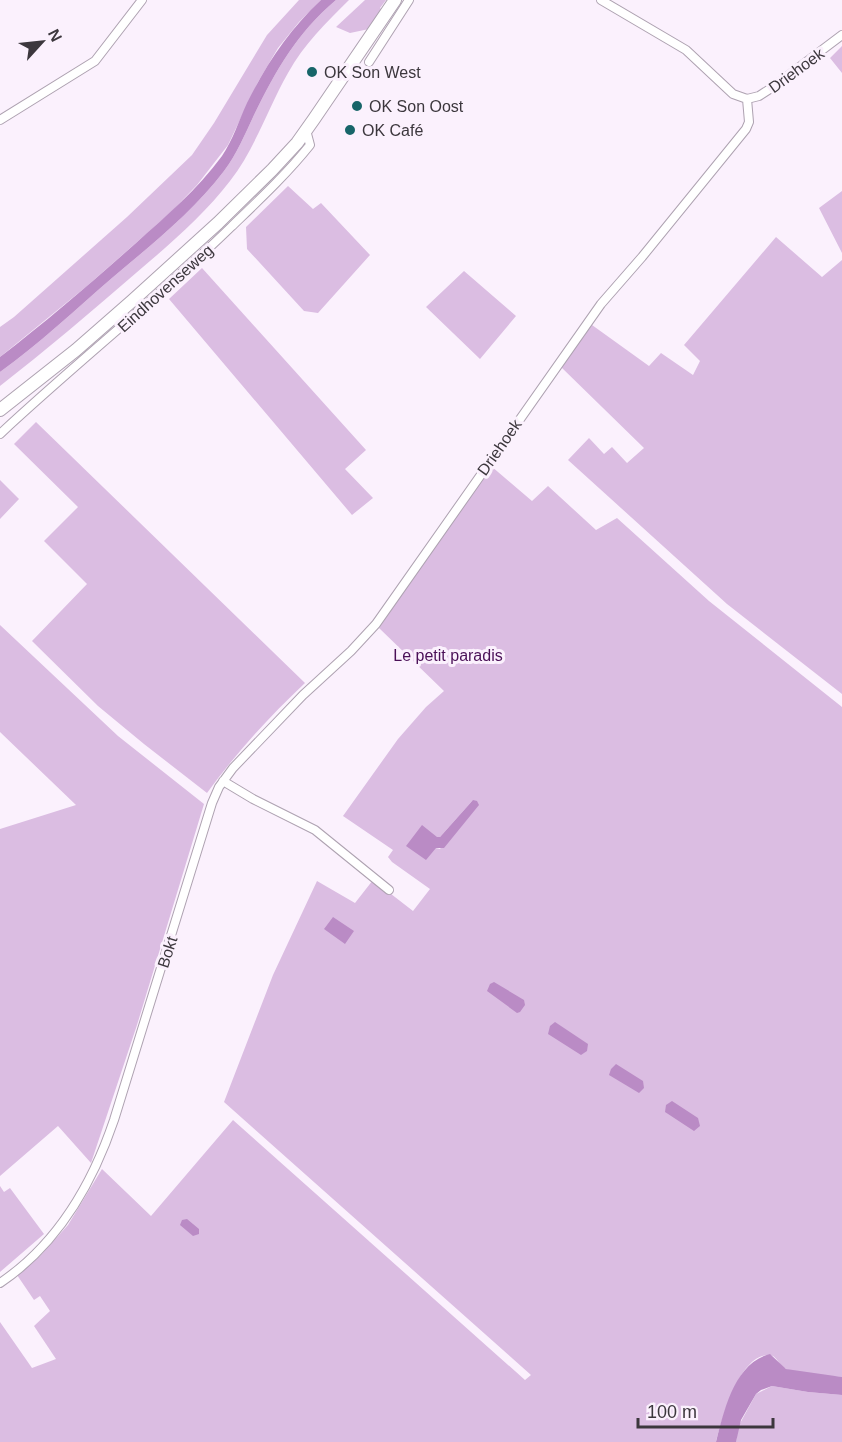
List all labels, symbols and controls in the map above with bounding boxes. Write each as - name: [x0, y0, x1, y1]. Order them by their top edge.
- north arrow: [12, 12, 72, 72]
- text: N: [45, 26, 65, 44]
- street label: Driehoek: [765, 44, 828, 96]
- place label: OK Son West: [324, 64, 421, 81]
- marker: OK Son West: [305, 65, 319, 79]
- place label: OK Son Oost: [369, 98, 464, 115]
- marker: OK Son Oost: [350, 99, 364, 113]
- place label: OK Café: [362, 122, 423, 139]
- marker: OK Café: [343, 123, 357, 137]
- street label: Eindhovenseweg: [114, 241, 216, 335]
- street label: Driehoek: [474, 415, 525, 478]
- park label: Le petit paradis: [393, 647, 503, 664]
- street label: Bokt: [154, 934, 181, 970]
- scale bar: [638, 1391, 773, 1429]
- text: 100 m: [647, 1402, 697, 1422]

